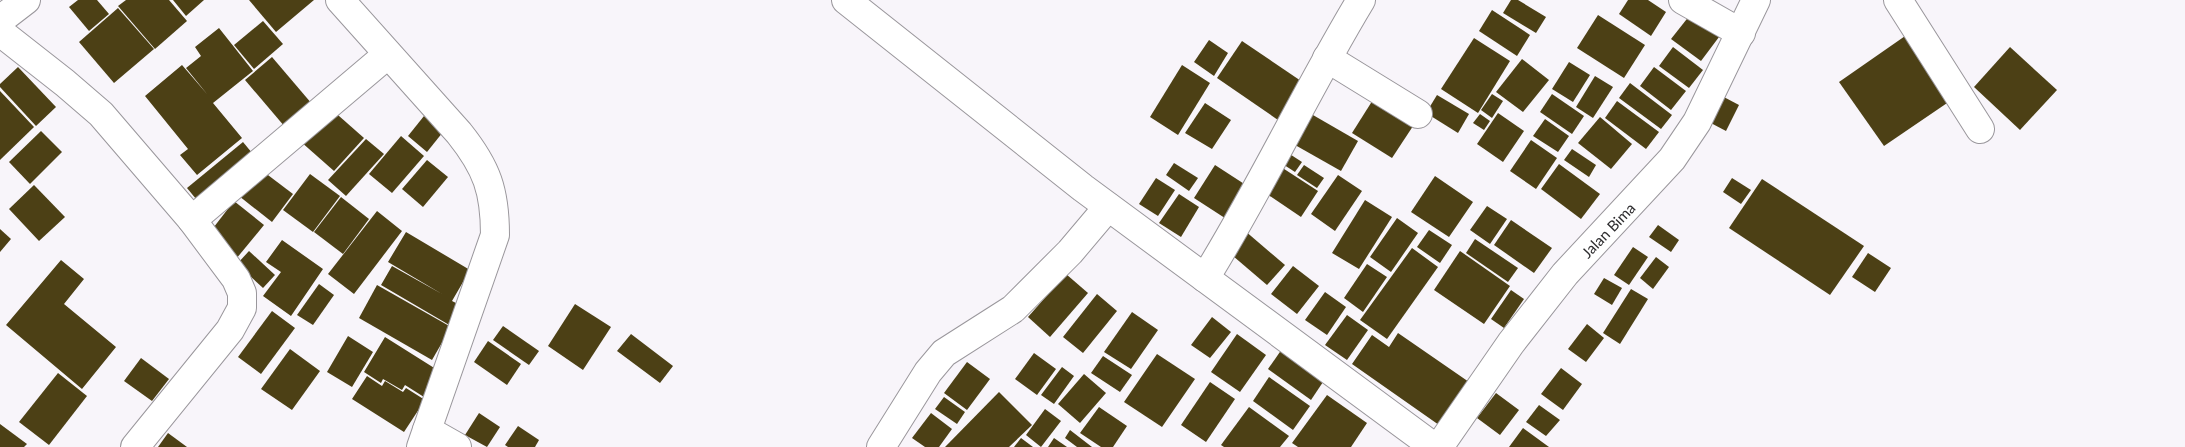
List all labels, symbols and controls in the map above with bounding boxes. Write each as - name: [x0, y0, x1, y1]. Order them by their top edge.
- street label: Jalan Bima: [1577, 199, 1639, 261]

